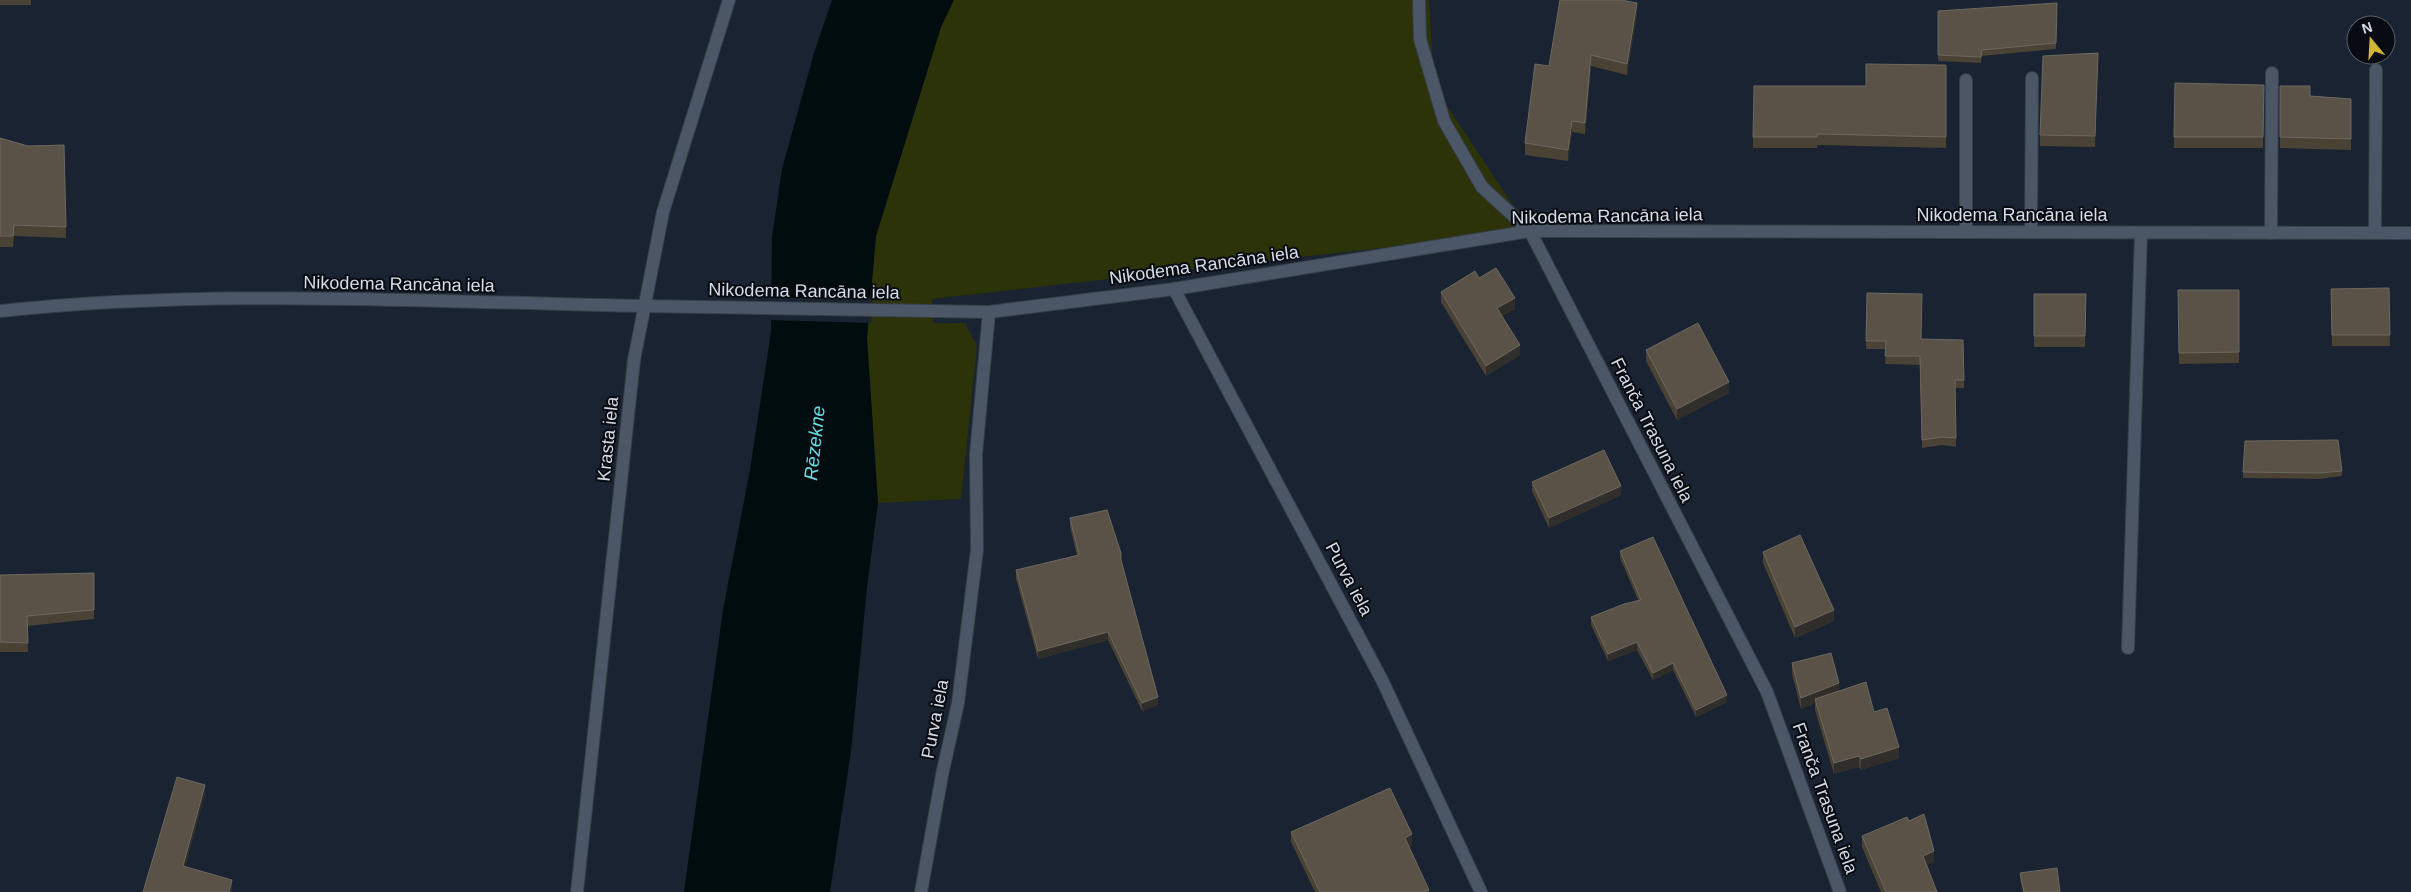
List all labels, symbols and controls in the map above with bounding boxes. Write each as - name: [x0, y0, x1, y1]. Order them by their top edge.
- north arrow: [2346, 15, 2396, 65]
- text: N: [2360, 18, 2374, 37]
- street label: Nikodema Rancāna iela: [1511, 204, 1704, 228]
- street label: Nikodema Rancāna iela: [1916, 205, 2109, 225]
- street label: Nikodema Rancāna iela: [1108, 242, 1301, 288]
- street label: Nikodema Rancāna iela: [303, 272, 496, 296]
- street label: Nikodema Rancāna iela: [708, 279, 901, 303]
- street label: Franča Trasuna iela: [1607, 355, 1697, 506]
- street label: Krasta iela: [594, 395, 622, 482]
- water label: Rēzekne: [800, 405, 829, 481]
- street label: Purva iela: [1321, 539, 1377, 620]
- street label: Purva iela: [918, 677, 953, 760]
- street label: Franča Trasuna iela: [1788, 720, 1862, 877]

